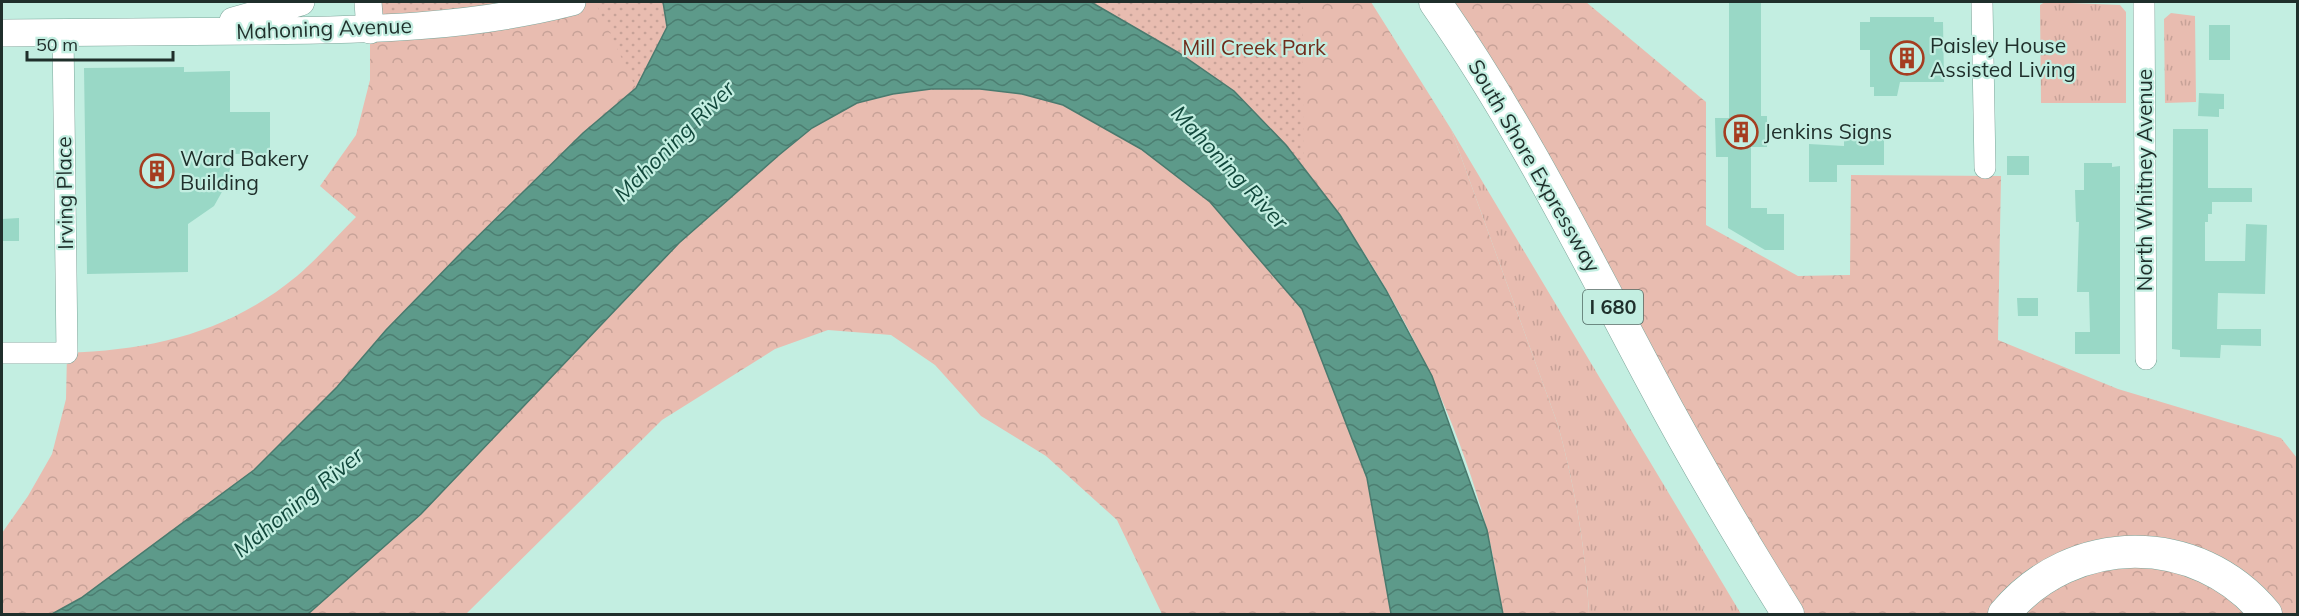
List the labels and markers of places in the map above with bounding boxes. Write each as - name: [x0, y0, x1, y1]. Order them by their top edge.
- place label: Paisley House Assisted Living: [1930, 32, 2076, 82]
- building icon: Paisley House Assisted Living: [1889, 40, 1925, 76]
- building icon: Jenkins Signs: [1723, 114, 1759, 150]
- place label: Jenkins Signs: [1764, 118, 1892, 144]
- place label: Ward Bakery Building: [180, 145, 309, 195]
- building icon: Ward Bakery Building: [139, 153, 175, 189]

